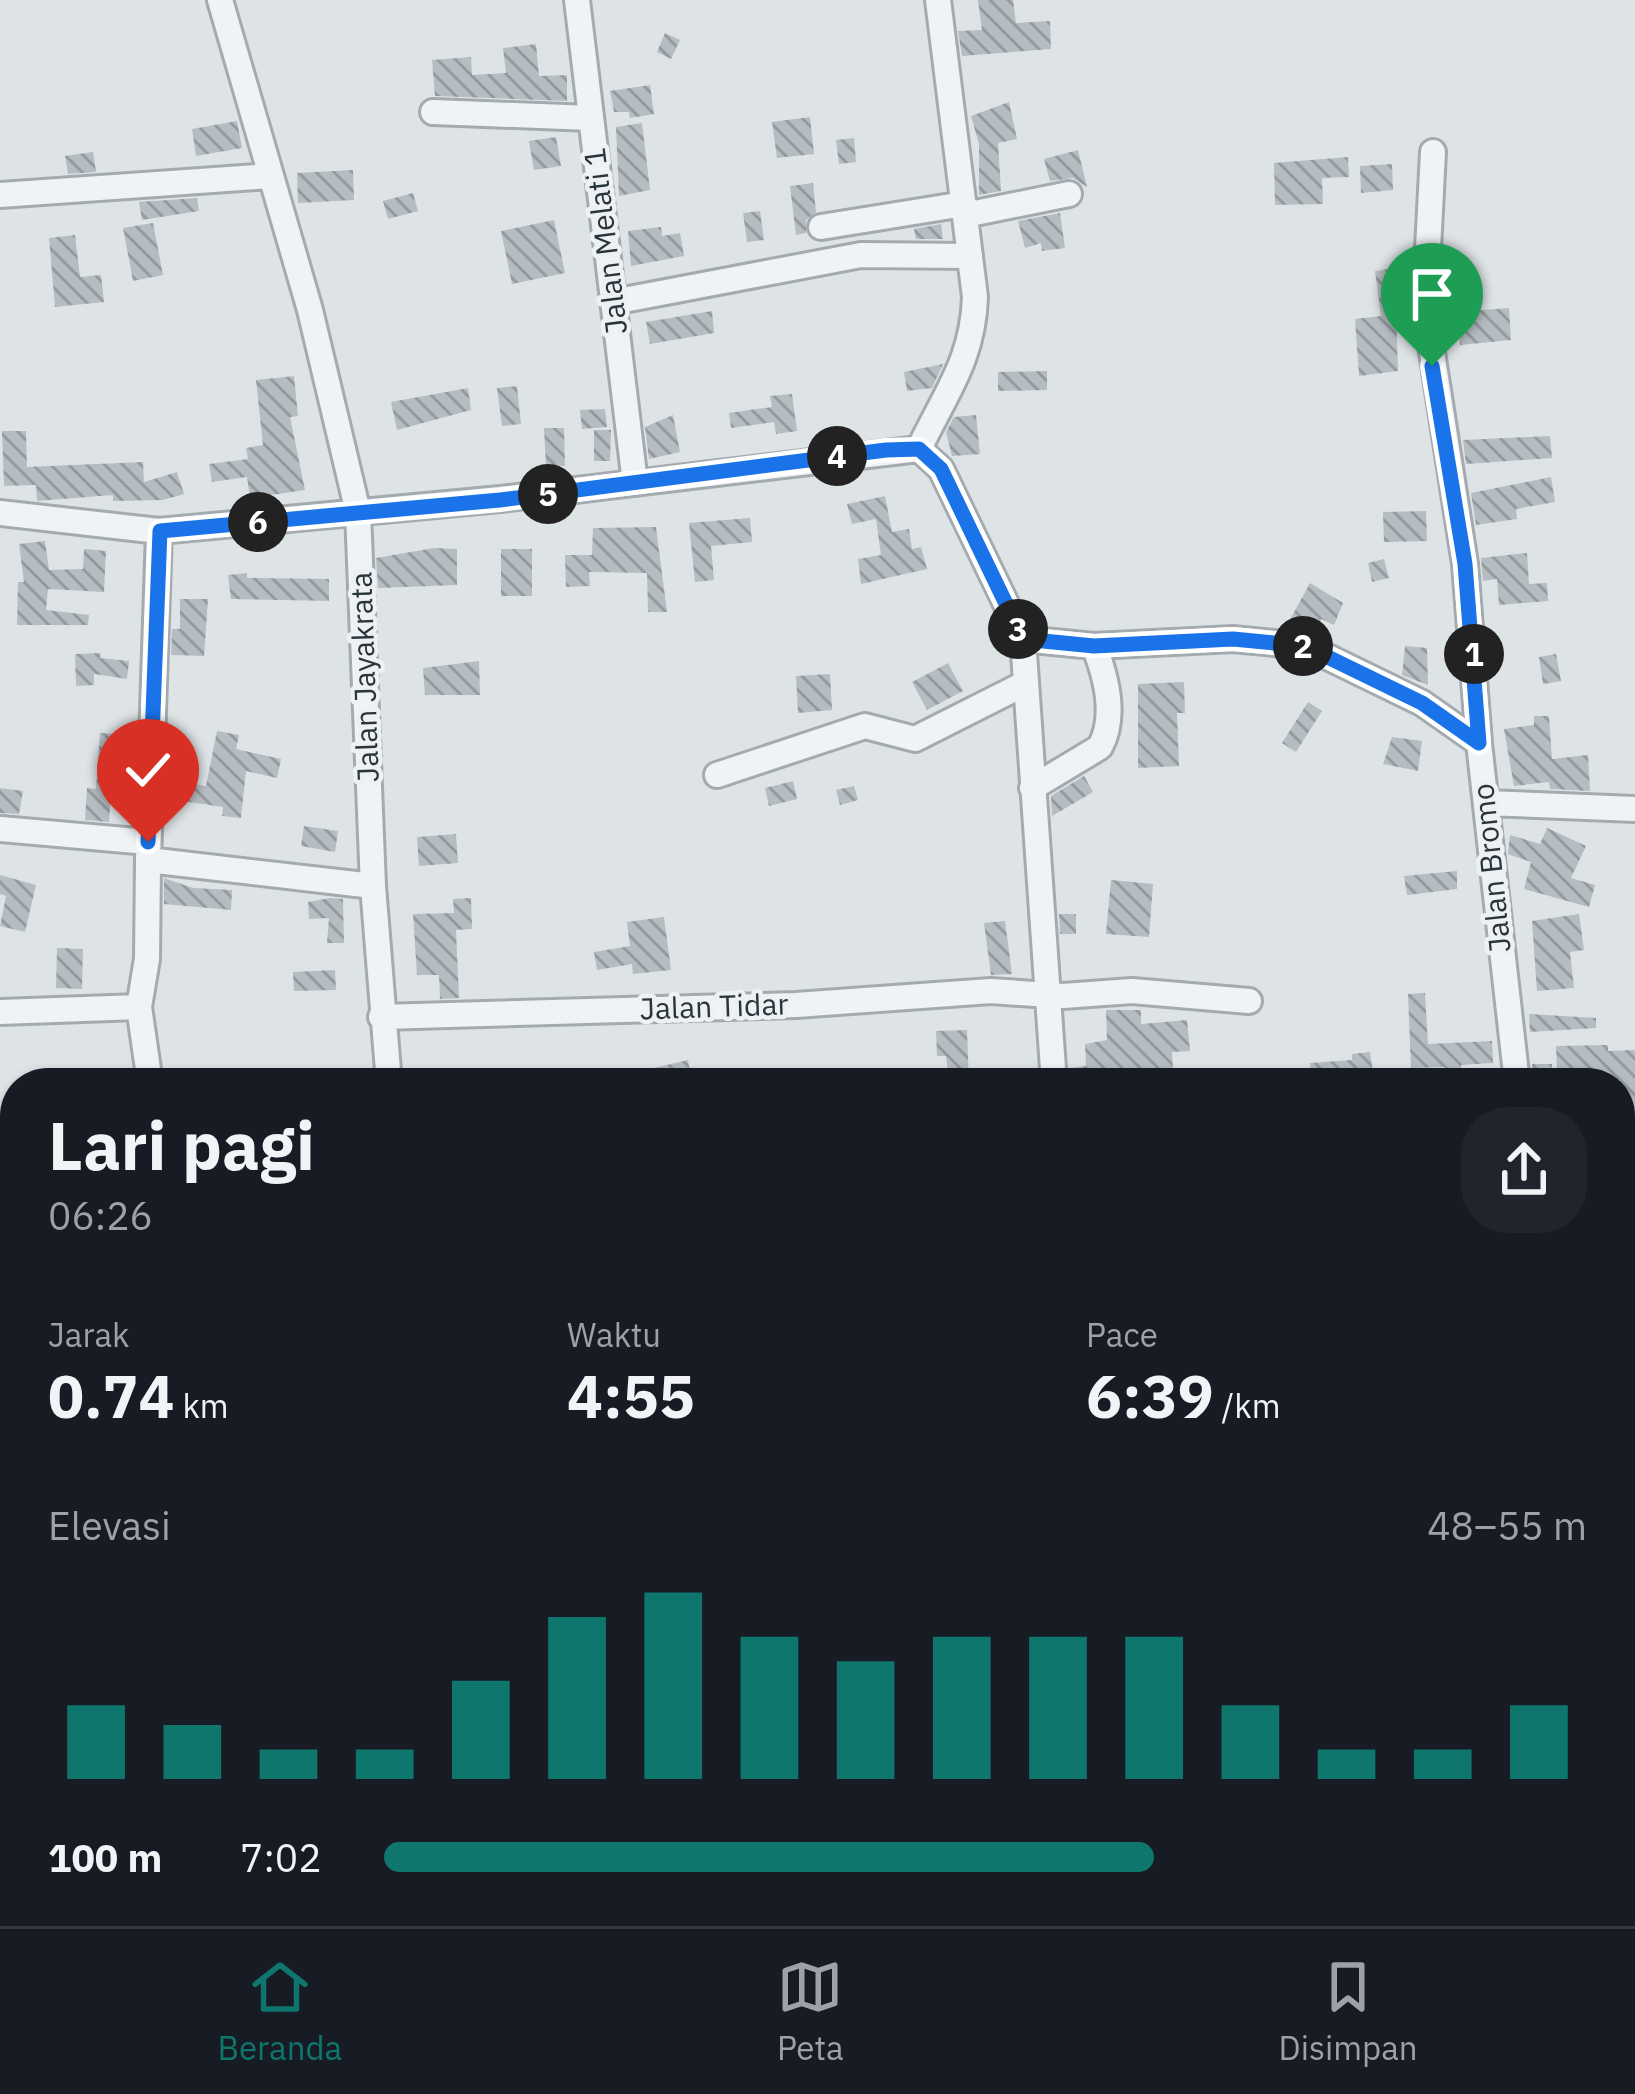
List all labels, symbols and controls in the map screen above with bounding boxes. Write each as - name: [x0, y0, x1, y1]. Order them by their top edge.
- street label: Jalan Melati 1: [574, 146, 635, 337]
- pin: [1381, 243, 1483, 366]
- icon: arrive: [1399, 261, 1465, 327]
- pin: 4: [807, 426, 867, 486]
- text: 4: [827, 434, 847, 477]
- pin: 5: [518, 464, 578, 524]
- text: 5: [538, 472, 558, 515]
- pin: 6: [228, 492, 288, 552]
- text: 6: [248, 500, 268, 543]
- street label: Jalan Jayakrata: [340, 571, 387, 783]
- pin: 3: [988, 599, 1048, 659]
- text: 3: [1008, 607, 1028, 650]
- pin: 2: [1273, 616, 1333, 676]
- text: 2: [1293, 624, 1313, 667]
- pin: 1: [1444, 624, 1504, 684]
- text: 1: [1464, 632, 1484, 675]
- pin: [97, 719, 199, 842]
- icon: check: [115, 737, 181, 803]
- street label: Jalan Bromo: [1462, 782, 1519, 955]
- street label: Jalan Tidar: [639, 983, 789, 1028]
- text: Lari pagi: [48, 1102, 315, 1188]
- button: share: [1461, 1107, 1587, 1233]
- text: 06:26: [48, 1190, 153, 1241]
- text: Jarak: [48, 1313, 129, 1356]
- text: Waktu: [567, 1313, 661, 1356]
- text: Pace: [1086, 1313, 1158, 1356]
- text: 0.74: [48, 1356, 175, 1435]
- text: 4:55: [567, 1356, 695, 1435]
- text: 6:39: [1086, 1356, 1214, 1435]
- text: km: [175, 1384, 229, 1427]
- text: /km: [1214, 1384, 1280, 1427]
- text: Elevasi: [48, 1500, 171, 1551]
- text: 48–55 m: [1427, 1500, 1587, 1551]
- text: 100 m: [48, 1832, 162, 1883]
- text: 7:02: [240, 1832, 322, 1883]
- tab: Beranda: [217, 1954, 342, 2069]
- tab: Peta: [777, 1954, 844, 2069]
- tab: Disimpan: [1279, 1954, 1418, 2069]

